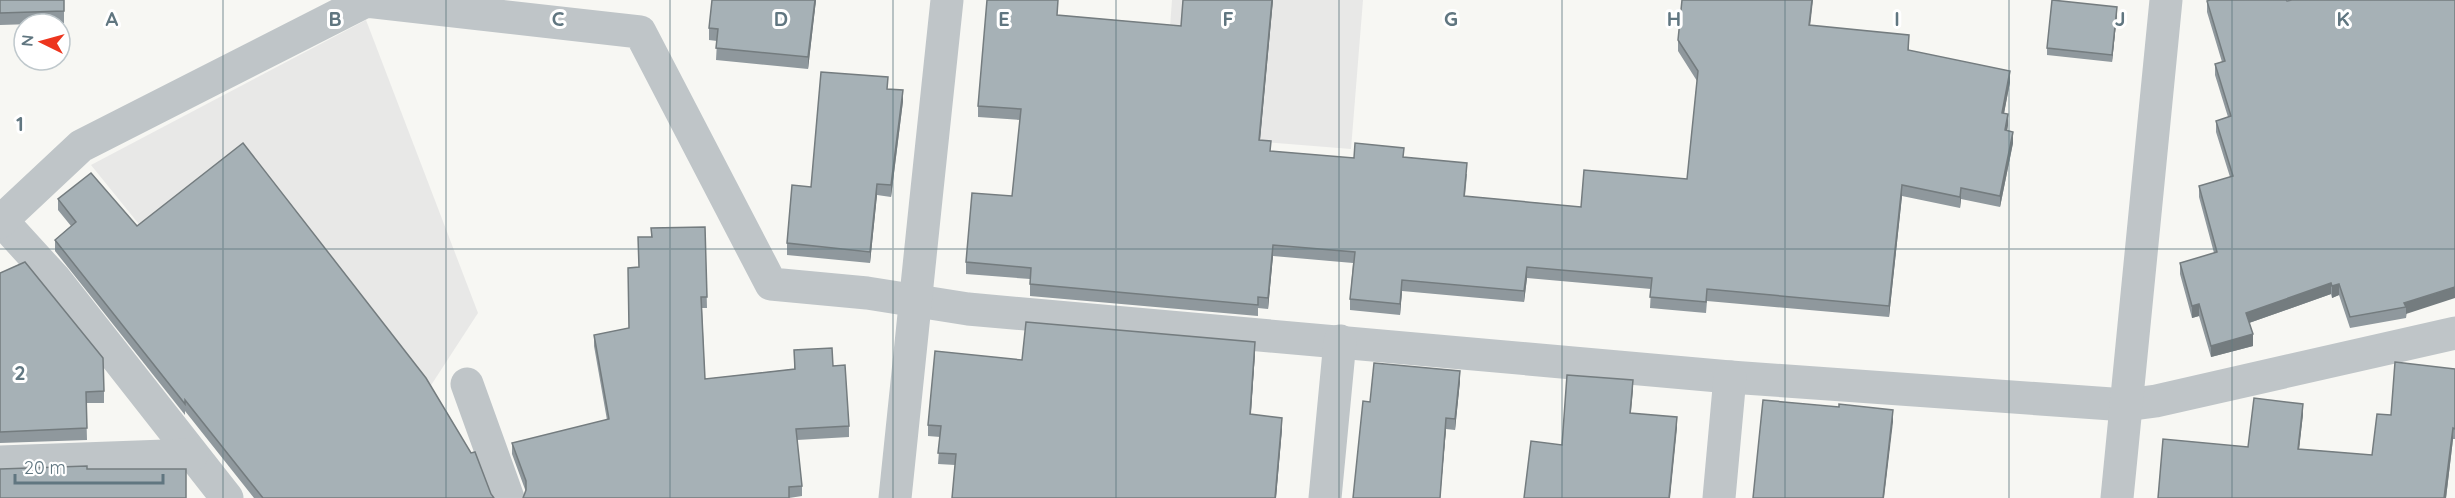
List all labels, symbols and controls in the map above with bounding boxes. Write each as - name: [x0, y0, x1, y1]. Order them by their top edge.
- text: A: [106, 6, 119, 31]
- text: B: [328, 6, 342, 31]
- text: C: [552, 6, 565, 31]
- text: D: [774, 6, 788, 31]
- text: E: [998, 6, 1010, 31]
- text: F: [1222, 6, 1234, 31]
- text: G: [1444, 6, 1458, 31]
- text: H: [1667, 6, 1681, 31]
- text: I: [1894, 6, 1900, 31]
- text: J: [2114, 6, 2126, 31]
- text: K: [2336, 6, 2350, 31]
- north arrow: [12, 12, 72, 72]
- text: N: [17, 34, 38, 47]
- text: 1: [16, 111, 24, 136]
- text: 2: [14, 360, 26, 385]
- scale bar: [15, 447, 164, 485]
- text: 20 m: [24, 456, 66, 479]

